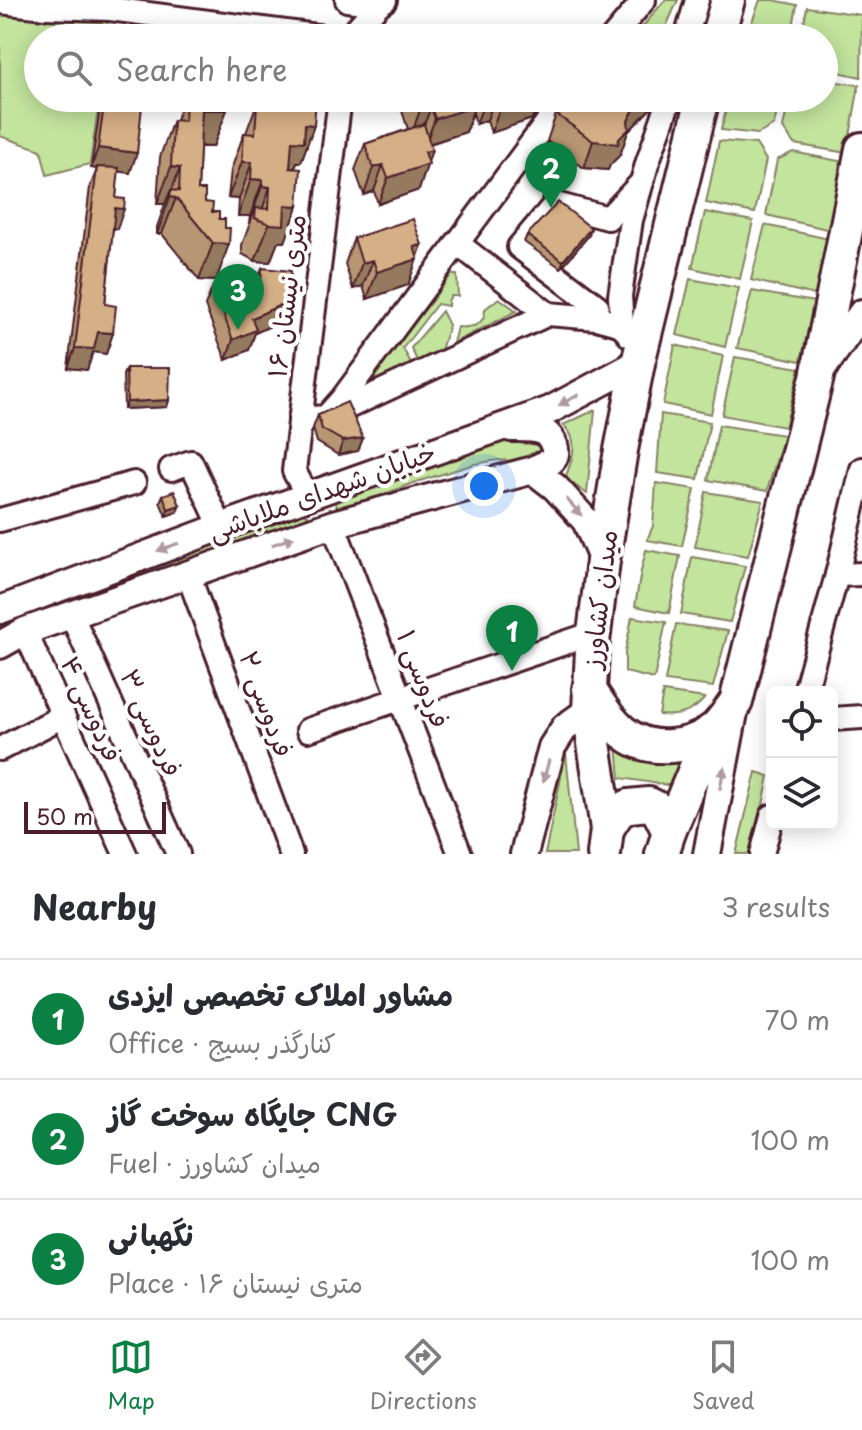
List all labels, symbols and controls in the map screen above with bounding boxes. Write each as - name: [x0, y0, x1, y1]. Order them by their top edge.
- search box: [24, 24, 838, 112]
- icon: search: [52, 46, 96, 90]
- text: Search here: [116, 46, 288, 91]
- pin: 2: [525, 142, 577, 208]
- street label: ۱۶ متری نیستان: [256, 212, 315, 380]
- pin: 3: [212, 264, 264, 330]
- one-way arrow: [558, 393, 581, 407]
- street label: خیابان شهدای ملاباشی: [202, 431, 441, 550]
- your location: [464, 466, 504, 506]
- one-way arrow: [565, 498, 583, 517]
- street label: میدان کشاورز: [570, 527, 626, 672]
- one-way arrow: [272, 535, 296, 547]
- one-way arrow: [156, 541, 180, 554]
- pin: 1: [486, 605, 538, 671]
- street label: فردوسی ۱: [388, 624, 461, 733]
- street label: فردوسی ۲: [230, 645, 305, 762]
- street label: فردوسی ۴: [52, 649, 133, 768]
- street label: فردوسی ۳: [111, 662, 193, 782]
- map controls: [766, 686, 838, 830]
- button: locate: [766, 686, 838, 758]
- button: layers: [766, 758, 838, 830]
- one-way arrow: [539, 759, 551, 784]
- one-way arrow: [716, 765, 729, 790]
- scale bar: [24, 798, 166, 834]
- text: 50 m: [36, 799, 93, 832]
- text: Nearby: [32, 880, 157, 932]
- text: 3 results: [722, 887, 830, 926]
- text: مشاور املاک تخصصی ایزدی: [108, 971, 453, 1016]
- text: 1: [52, 1000, 64, 1039]
- text: 70 m: [765, 1000, 830, 1039]
- text: Office · کنارگذر بسیج: [108, 1023, 336, 1062]
- text: جایگاه سوخت گاز CNG: [108, 1091, 397, 1136]
- text: 2: [49, 1120, 67, 1159]
- text: 100 m: [750, 1120, 830, 1159]
- text: Fuel · میدان کشاورز: [108, 1143, 321, 1182]
- text: نگهبانی: [108, 1211, 194, 1256]
- text: 3: [49, 1240, 67, 1279]
- text: 100 m: [750, 1240, 830, 1279]
- text: Place · ۱۶ متری نیستان: [108, 1263, 363, 1302]
- tab: Map: [108, 1335, 155, 1416]
- tab: Directions: [370, 1335, 477, 1416]
- tab: Saved: [692, 1335, 754, 1416]

